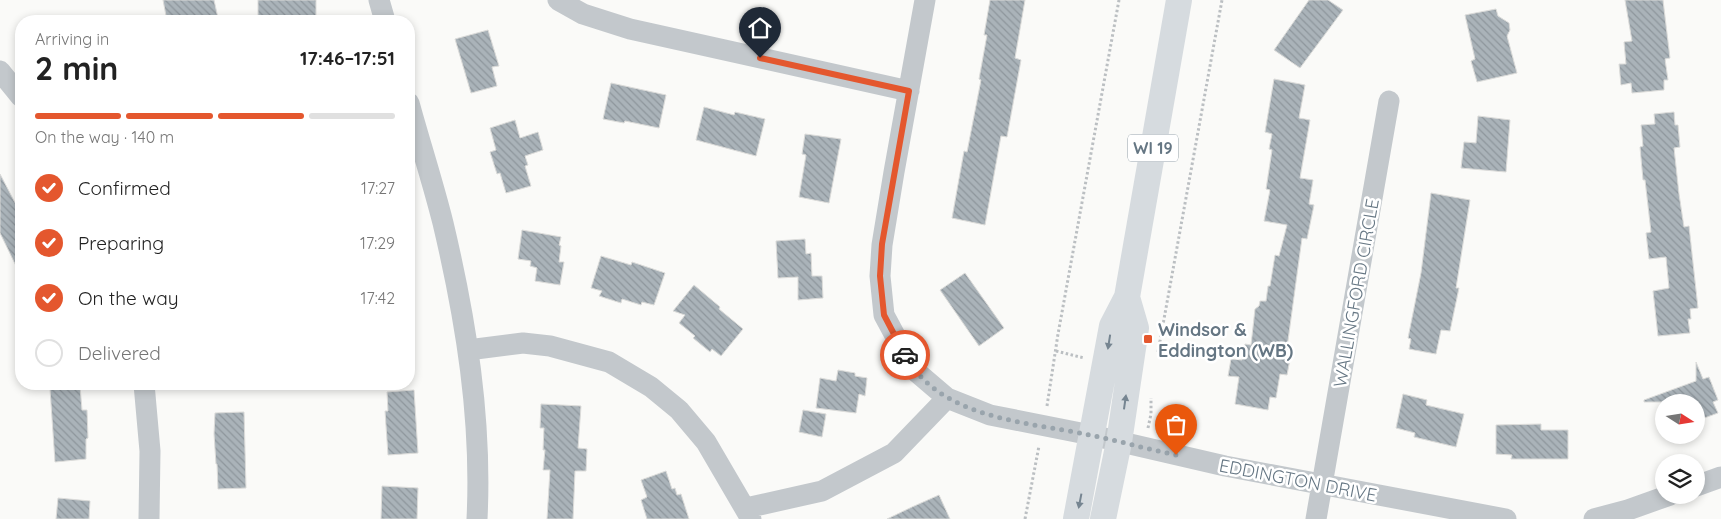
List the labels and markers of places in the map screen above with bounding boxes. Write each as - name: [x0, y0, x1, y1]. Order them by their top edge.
- pin: [739, 7, 781, 58]
- place label: Windsor & Eddington (WB): [1158, 318, 1293, 362]
- marker: Windsor & Eddington (WB): [1142, 333, 1154, 345]
- pin: [1155, 404, 1197, 455]

